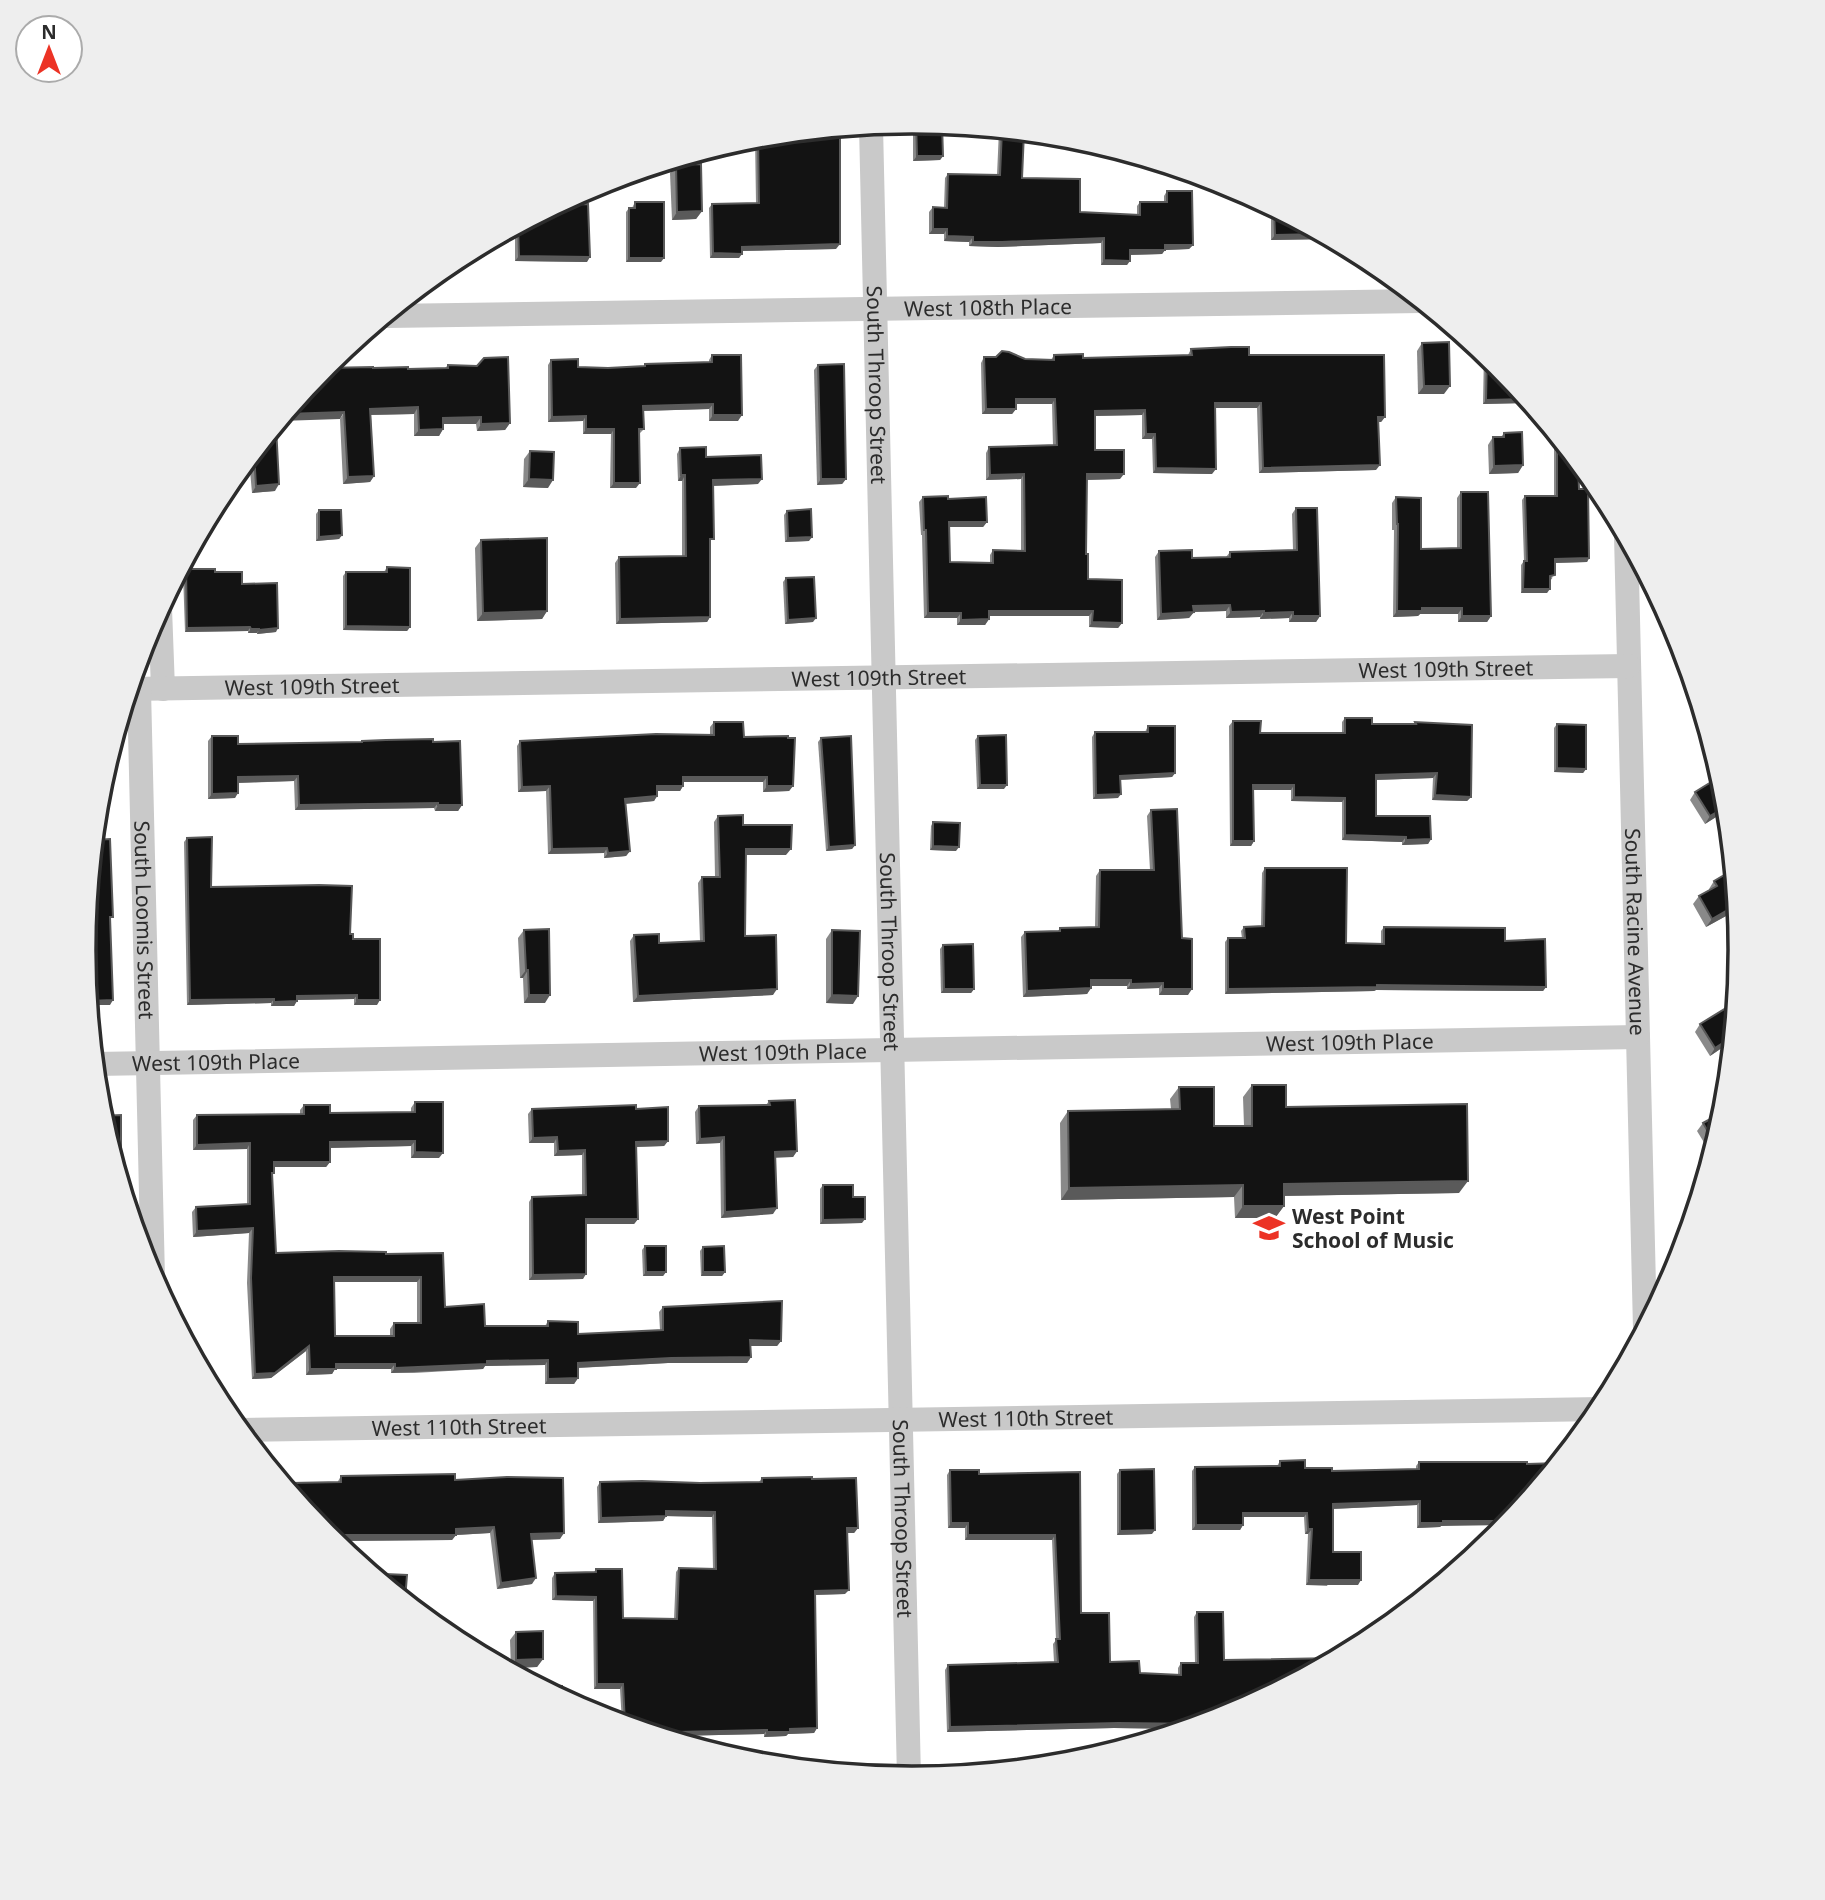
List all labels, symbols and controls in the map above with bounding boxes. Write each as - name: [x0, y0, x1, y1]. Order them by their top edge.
- north arrow: [14, 14, 84, 84]
- text: N: [41, 19, 57, 45]
- street label: South Throop Street: [861, 285, 893, 485]
- street label: West 108th Place: [904, 292, 1072, 322]
- street label: West 109th Street: [1358, 653, 1534, 684]
- street label: West 109th Street: [791, 662, 967, 693]
- street label: West 109th Street: [224, 671, 400, 702]
- street label: South Loomis Street: [128, 820, 161, 1020]
- street label: South Racine Avenue: [1619, 828, 1652, 1036]
- street label: South Throop Street: [874, 852, 906, 1052]
- street label: West 109th Place: [1266, 1027, 1434, 1058]
- street label: West 109th Place: [699, 1036, 867, 1067]
- street label: West 109th Place: [132, 1046, 300, 1077]
- place label: West Point School of Music: [1292, 1202, 1454, 1254]
- school or university icon: West Point School of Music: [1252, 1211, 1286, 1245]
- street label: West 110th Street: [938, 1403, 1114, 1433]
- street label: West 110th Street: [371, 1411, 547, 1442]
- street label: South Throop Street: [887, 1419, 919, 1619]

